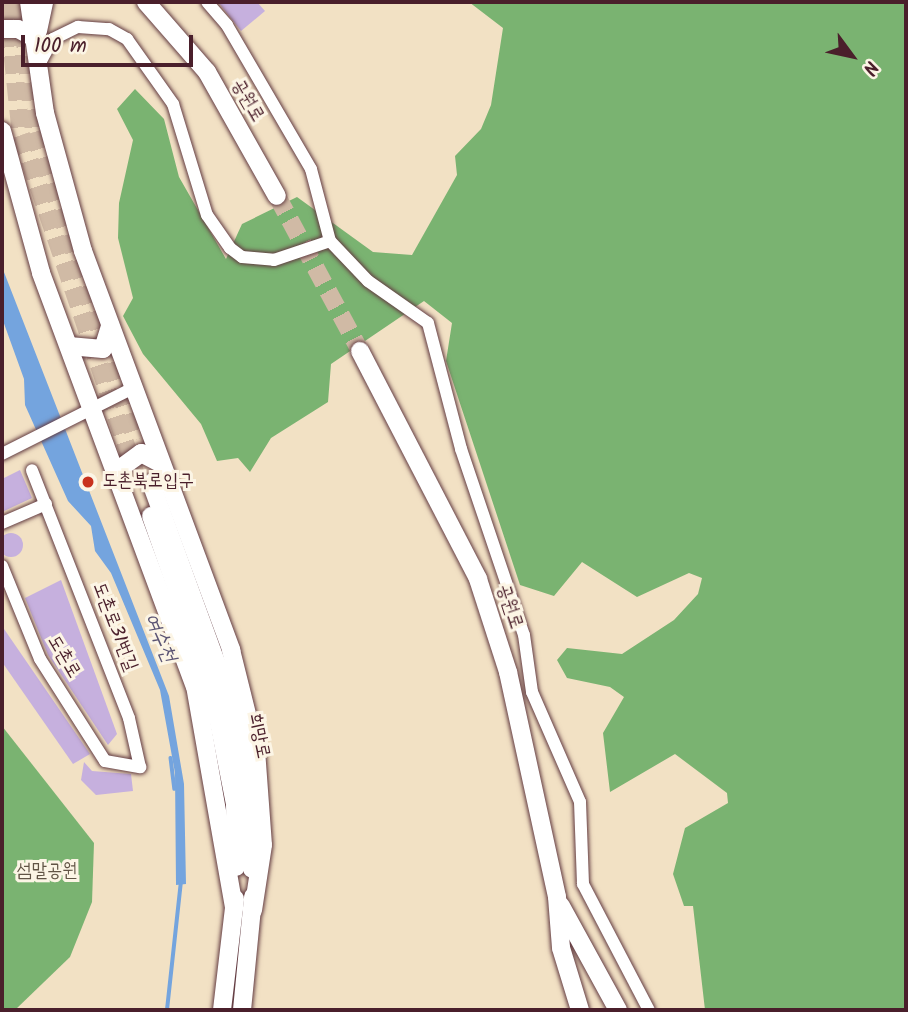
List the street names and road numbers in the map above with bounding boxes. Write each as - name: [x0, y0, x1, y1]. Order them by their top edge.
- street label: 공원로: [226, 75, 268, 127]
- street label: 도촌로31번길: [87, 579, 141, 675]
- street label: 공원로: [491, 582, 527, 632]
- street label: 도촌로: [41, 631, 85, 683]
- street label: 희망로: [242, 711, 274, 761]

